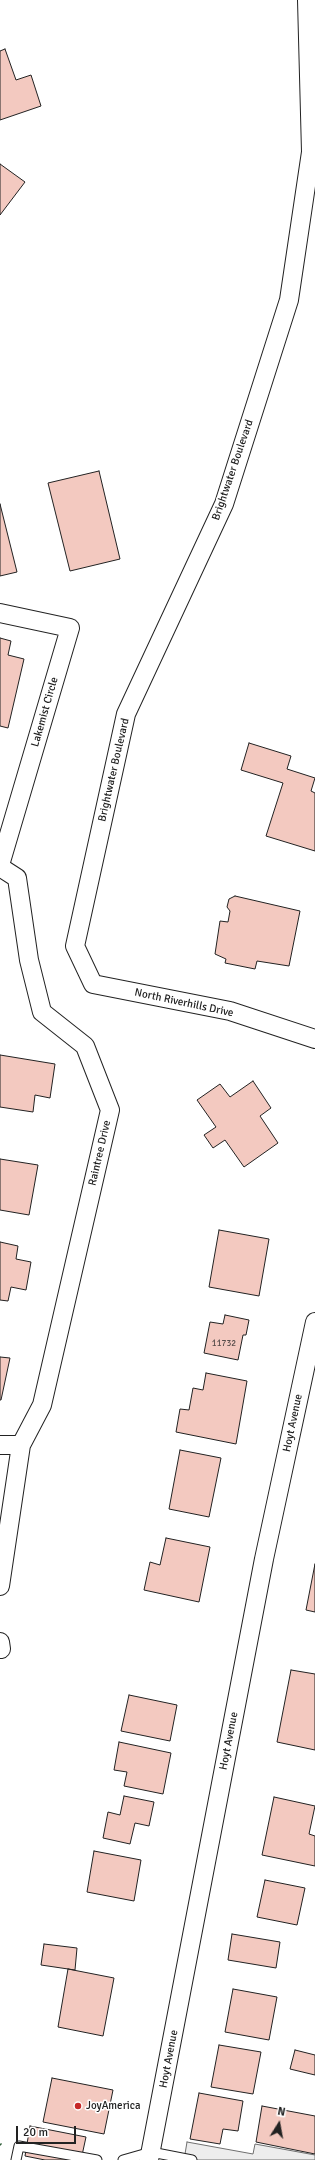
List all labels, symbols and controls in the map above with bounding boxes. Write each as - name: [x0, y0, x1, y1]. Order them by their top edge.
- street label: Brightwater Boulevard: [210, 418, 256, 522]
- street label: Lakemist Circle: [29, 676, 61, 748]
- street label: Brightwater Boulevard: [96, 717, 132, 823]
- street label: North Riverhills Drive: [133, 986, 235, 1020]
- street label: Raintree Drive: [86, 1119, 114, 1187]
- house number: 11732: [212, 1339, 236, 1349]
- street label: Hoyt Avenue: [280, 1393, 306, 1453]
- street label: Hoyt Avenue: [217, 1711, 241, 1771]
- street label: Hoyt Avenue: [157, 2029, 181, 2089]
- place label: JoyAmerica: [86, 2099, 141, 2113]
- marker: JoyAmerica: [73, 2101, 83, 2111]
- north arrow: [259, 2104, 299, 2144]
- text: N: [276, 2105, 286, 2119]
- scale bar: [18, 2118, 78, 2144]
- text: 20 m: [23, 2125, 48, 2140]

